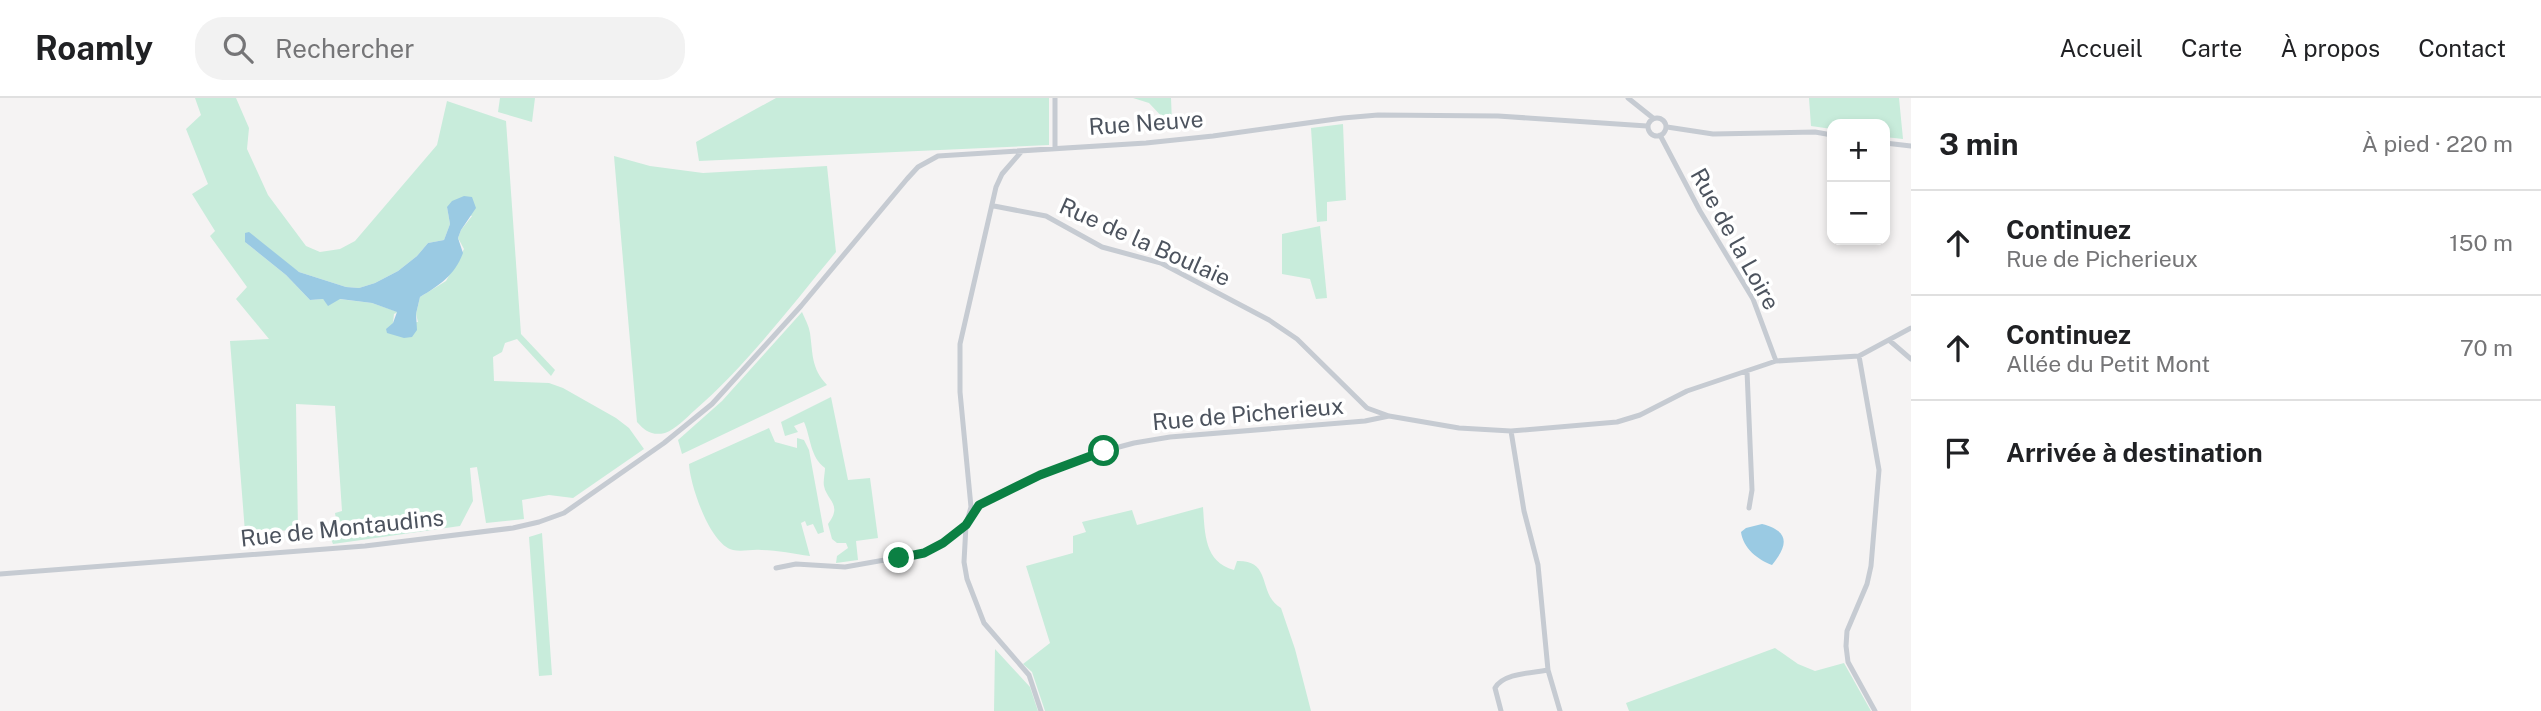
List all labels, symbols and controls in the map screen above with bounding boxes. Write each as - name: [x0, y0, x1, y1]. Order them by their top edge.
- search box: [195, 17, 685, 80]
- text: Roamly: [35, 29, 153, 67]
- icon: search: [219, 29, 257, 67]
- text: Rechercher: [275, 33, 414, 64]
- text: Accueil: [2060, 34, 2143, 62]
- text: Carte: [2181, 34, 2242, 62]
- text: À propos: [2280, 34, 2380, 62]
- text: Contact: [2418, 34, 2506, 62]
- street label: Rue Neuve: [1088, 105, 1204, 140]
- map controls: [1827, 119, 1890, 245]
- button: +: [1827, 119, 1890, 182]
- text: 3 min: [1939, 126, 2018, 162]
- text: À pied · 220 m: [2362, 130, 2513, 157]
- street label: Rue de la Loire: [1685, 163, 1785, 314]
- button: −: [1827, 182, 1890, 245]
- street label: Rue de la Boulaie: [1055, 192, 1235, 291]
- text: Continuez: [2006, 214, 2131, 245]
- icon: ahead: [1939, 224, 1977, 262]
- text: 150 m: [2449, 229, 2513, 256]
- text: Rue de Picherieux: [2006, 245, 2198, 272]
- text: Continuez: [2006, 319, 2131, 350]
- icon: ahead: [1939, 329, 1977, 367]
- text: 70 m: [2460, 334, 2513, 361]
- text: Allée du Petit Mont: [2006, 350, 2210, 377]
- street label: Rue de Picherieux: [1151, 392, 1345, 435]
- icon: arrive: [1939, 434, 1977, 472]
- route start: [1088, 435, 1119, 466]
- text: Arrivée à destination: [2006, 437, 2263, 468]
- street label: Rue de Montaudins: [239, 503, 445, 552]
- route end: [883, 542, 914, 573]

